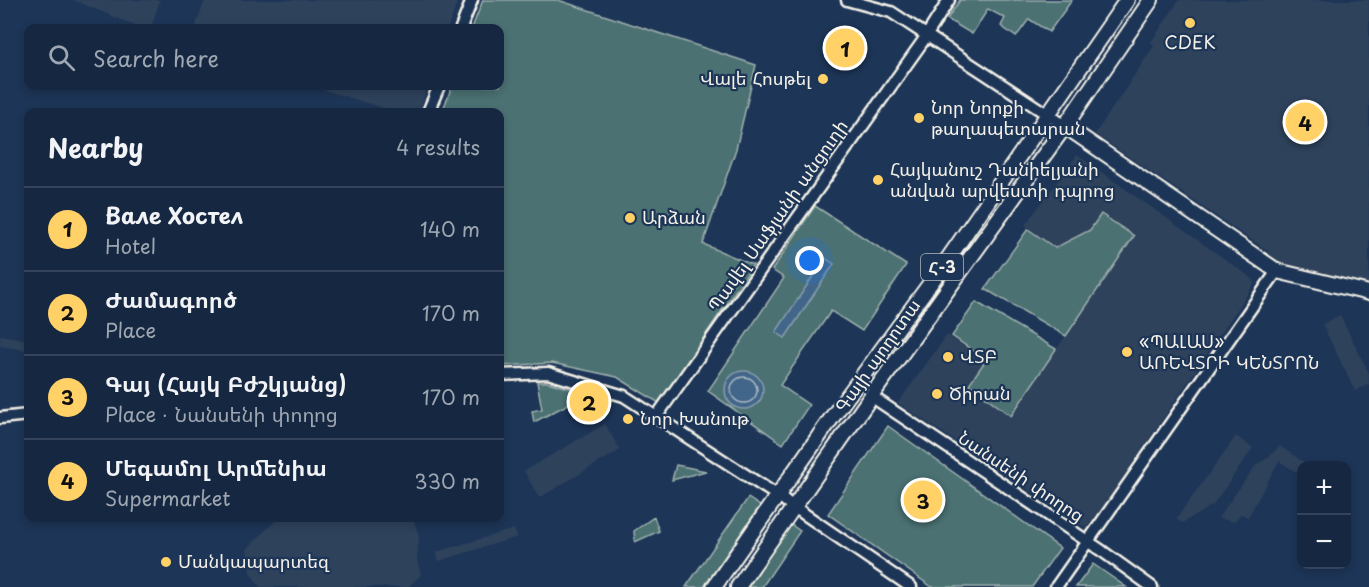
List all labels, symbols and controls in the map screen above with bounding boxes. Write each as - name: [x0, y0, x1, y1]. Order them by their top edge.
- marker: CDEK: [1183, 16, 1197, 30]
- search box: [24, 24, 504, 90]
- pin: 1: [826, 26, 864, 70]
- place label: CDEK: [1164, 28, 1216, 55]
- icon: search: [45, 41, 78, 74]
- text: Search here: [93, 41, 219, 74]
- place label: Վալե Հոսթել: [700, 64, 812, 91]
- marker: Վալե Հոսթել: [816, 72, 830, 86]
- place label: Նոր Նորքի թաղապետարան: [931, 93, 1086, 141]
- pin: 4: [1286, 100, 1324, 144]
- marker: Նոր Նորքի թաղապետարան: [912, 111, 926, 125]
- street label: Պավել Սաֆյանի անցուղի: [700, 114, 854, 317]
- text: Nearby: [48, 128, 143, 167]
- text: 4 results: [396, 132, 480, 162]
- place label: Հայկանուշ Դանիելյանի անվան արվեստի դպրոց: [890, 155, 1115, 203]
- marker: Հայկանուշ Դանիելյանի անվան արվեստի դպրոց: [871, 173, 885, 187]
- text: Вале Хостел: [105, 198, 243, 231]
- place label: Արձան: [642, 203, 706, 230]
- marker: Արձան: [623, 211, 637, 225]
- text: 1: [63, 214, 72, 244]
- text: 140 m: [420, 214, 480, 244]
- text: Hotel: [105, 231, 156, 261]
- your location: [795, 246, 824, 275]
- road number: Հ-3: [921, 254, 963, 280]
- text: Ժամագործ: [105, 282, 237, 315]
- street label: Գայի պողոտա: [827, 293, 926, 417]
- text: 2: [60, 298, 75, 328]
- text: 170 m: [422, 298, 480, 328]
- text: Place: [105, 315, 156, 345]
- place label: «ՊԱԼԱՍ» ԱՌԵՎՏՐԻ ԿԵՆՏՐՈՆ: [1139, 327, 1319, 375]
- place label: ՎՏԲ: [960, 342, 997, 369]
- marker: «ՊԱԼԱՍ» ԱՌԵՎՏՐԻ ԿԵՆՏՐՈՆ: [1120, 345, 1134, 359]
- marker: ՎՏԲ: [941, 350, 955, 364]
- text: Գայ (Հայկ Բժշկյանց): [105, 366, 346, 399]
- place label: Ծիրան: [949, 379, 1011, 406]
- pin: 2: [570, 380, 608, 424]
- text: 3: [61, 382, 74, 412]
- text: 170 m: [422, 382, 480, 412]
- marker: Ծիրան: [930, 387, 944, 401]
- text: Place · Նանսենի փողոց: [105, 399, 338, 429]
- place label: Նոր Խանութ: [640, 404, 750, 431]
- marker: Նոր Խանութ: [621, 412, 635, 426]
- street label: Նանսենի փողոց: [953, 423, 1090, 528]
- text: Մեգամոլ Արմենիա: [105, 450, 327, 483]
- map controls: [1297, 461, 1351, 569]
- button: +: [1297, 461, 1351, 515]
- text: 4: [61, 466, 74, 496]
- text: 330 m: [414, 466, 480, 496]
- pin: 3: [904, 478, 942, 522]
- text: Supermarket: [105, 483, 231, 513]
- button: −: [1297, 515, 1351, 569]
- place label: Մանկապարտեզ: [178, 547, 330, 574]
- marker: Մանկապարտեզ: [159, 555, 173, 569]

